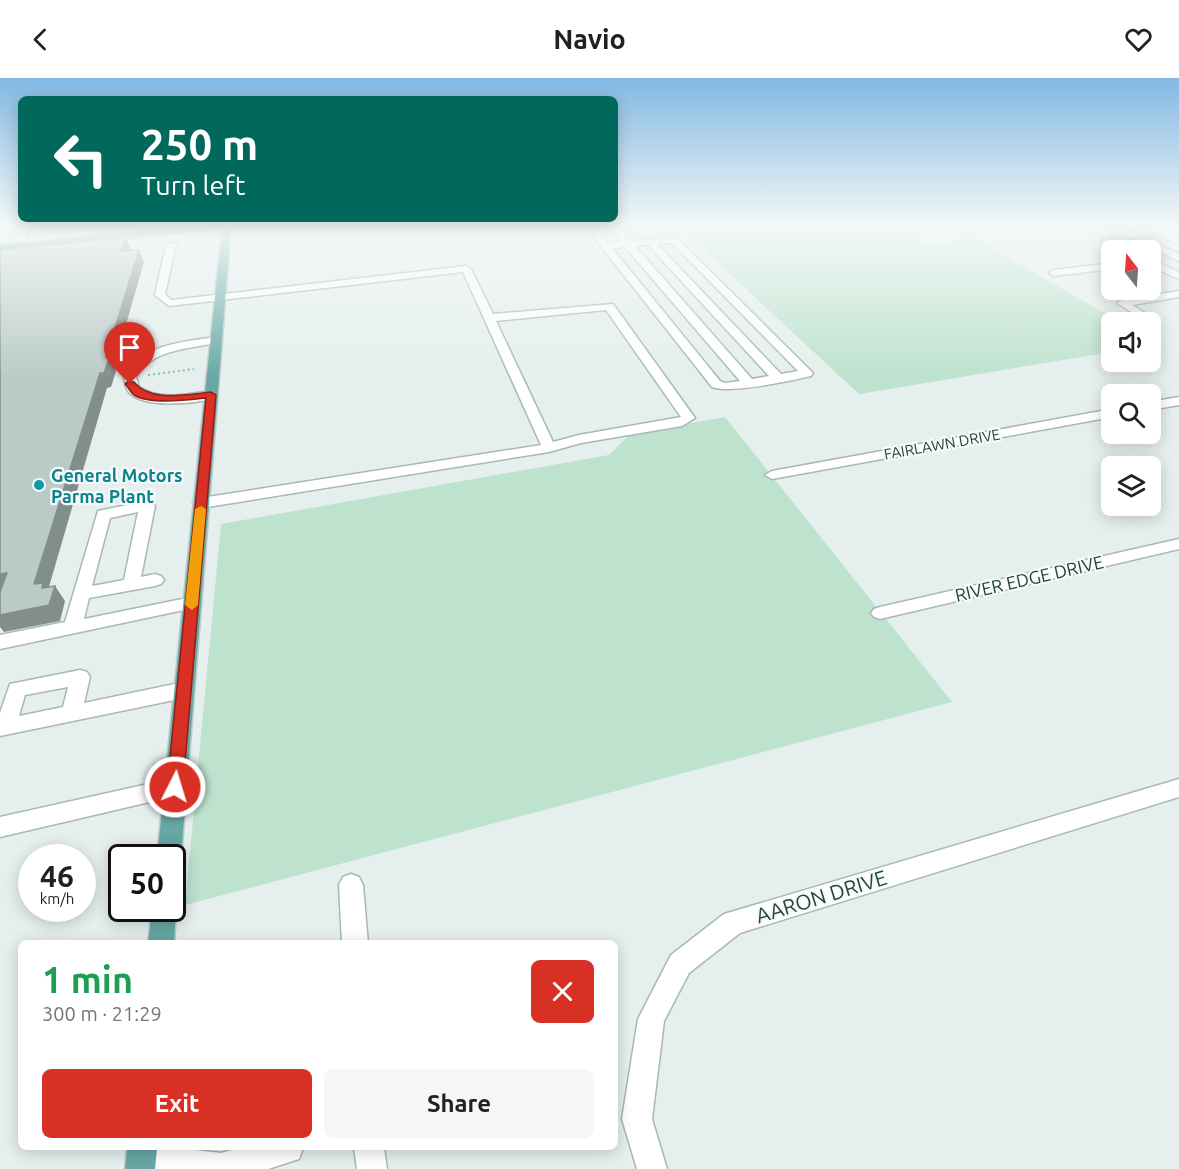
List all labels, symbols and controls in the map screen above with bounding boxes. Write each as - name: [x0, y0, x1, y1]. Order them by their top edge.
- icon: back: [24, 23, 57, 56]
- icon: heart: [1122, 23, 1155, 56]
- text: Navio: [553, 24, 626, 54]
- icon: left: [42, 120, 120, 198]
- text: 250 m: [141, 121, 258, 168]
- text: Turn left: [141, 170, 245, 200]
- north arrow: [1101, 240, 1161, 300]
- map controls: [1101, 240, 1161, 516]
- button: sound: [1101, 312, 1161, 372]
- pin: [104, 322, 155, 384]
- icon: arrive: [113, 331, 146, 364]
- button: search: [1101, 384, 1161, 444]
- street label: FAIRLAWN DRIVE: [883, 425, 1001, 463]
- button: layers: [1101, 456, 1161, 516]
- place label: General Motors Parma Plant: [51, 465, 183, 506]
- marker: General Motors Parma Plant: [32, 478, 46, 492]
- street label: RIVER EDGE DRIVE: [953, 551, 1105, 605]
- position arrow: [143, 755, 207, 819]
- speed limit sign: 50: [108, 844, 186, 922]
- text: 46: [40, 859, 74, 893]
- street label: AARON DRIVE: [753, 865, 889, 927]
- text: km/h: [40, 890, 74, 907]
- text: 1 min: [42, 959, 133, 1000]
- button: close: [531, 960, 594, 1023]
- text: 300 m · 21:29: [42, 1002, 162, 1025]
- button: Exit: [42, 1069, 312, 1138]
- button: Share: [324, 1069, 594, 1138]

